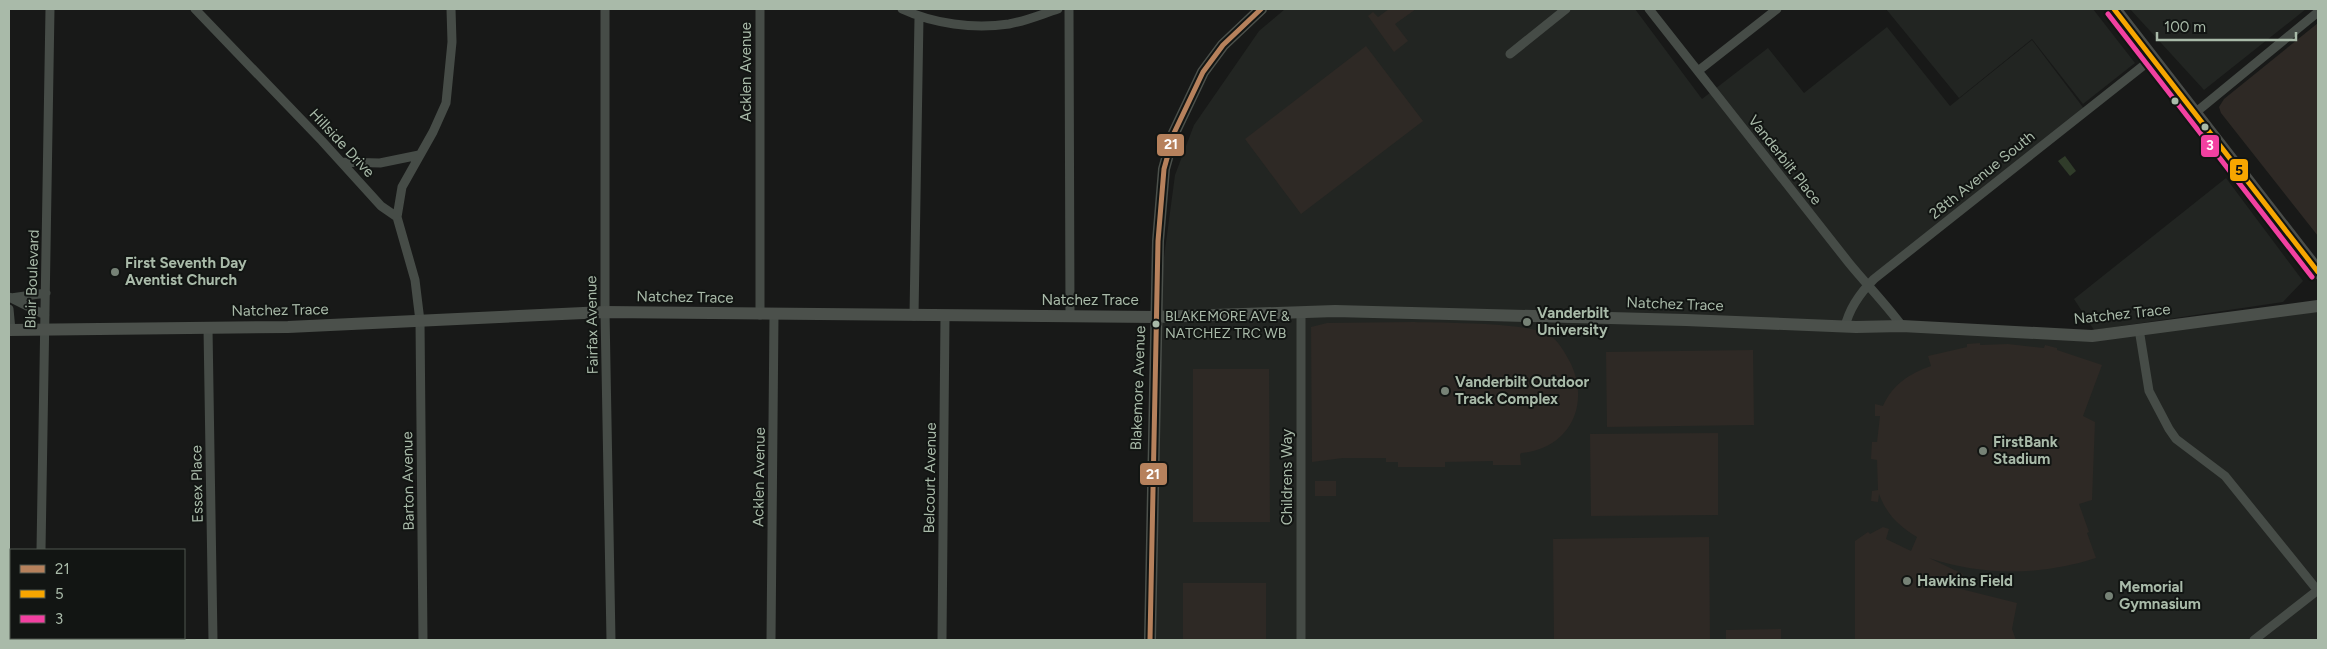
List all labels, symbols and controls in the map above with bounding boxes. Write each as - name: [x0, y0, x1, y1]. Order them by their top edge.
- scale bar: [2157, 10, 2296, 42]
- text: 100 m: [2164, 18, 2206, 36]
- street label: Acklen Avenue: [737, 22, 755, 122]
- unlabelled marker: [2170, 96, 2180, 106]
- street label: Hillside Drive: [306, 105, 378, 181]
- street label: Vanderbilt Place: [1744, 112, 1826, 208]
- unlabelled marker: [2200, 122, 2210, 132]
- street label: 28th Avenue South: [1926, 127, 2038, 223]
- line badge: 21: [1156, 133, 1185, 157]
- line badge: 3: [2200, 134, 2220, 158]
- text: 21: [1164, 136, 1178, 153]
- text: 3: [2206, 137, 2214, 154]
- line badge: 5: [2229, 158, 2249, 182]
- text: 5: [2235, 162, 2243, 179]
- street label: Blair Boulevard: [21, 229, 43, 329]
- place label: First Seventh Day Aventist Church: [125, 254, 247, 289]
- marker: First Seventh Day Aventist Church: [109, 266, 121, 278]
- street label: Fairfax Avenue: [582, 275, 602, 375]
- street label: Natchez Trace: [636, 287, 734, 307]
- street label: Natchez Trace: [1041, 291, 1139, 309]
- street label: Natchez Trace: [1626, 293, 1724, 315]
- street label: Natchez Trace: [231, 300, 329, 320]
- street label: Natchez Trace: [2073, 300, 2171, 328]
- place label: Vanderbilt University: [1537, 304, 1609, 339]
- place label: BLAKEMORE AVE & NATCHEZ TRC WB: [1165, 308, 1290, 342]
- marker: Vanderbilt University: [1521, 316, 1533, 328]
- marker: BLAKEMORE AVE & NATCHEZ TRC WB: [1151, 319, 1161, 329]
- street label: Blakemore Avenue: [1127, 325, 1149, 451]
- place label: Vanderbilt Outdoor Track Complex: [1455, 373, 1589, 408]
- marker: Vanderbilt Outdoor Track Complex: [1439, 385, 1451, 397]
- street label: Belcourt Avenue: [920, 422, 940, 534]
- street label: Acklen Avenue: [749, 427, 769, 527]
- street label: Childrens Way: [1278, 429, 1296, 525]
- street label: Barton Avenue: [398, 431, 418, 531]
- place label: FirstBank Stadium: [1993, 433, 2058, 468]
- street label: Essex Place: [187, 445, 207, 523]
- marker: FirstBank Stadium: [1977, 445, 1989, 457]
- line badge: 21: [1139, 462, 1168, 486]
- text: 21: [1146, 466, 1160, 483]
- legend: [10, 549, 185, 639]
- text: 21: [55, 560, 70, 578]
- place label: Hawkins Field: [1917, 572, 2013, 590]
- marker: Hawkins Field: [1901, 575, 1913, 587]
- place label: Memorial Gymnasium: [2119, 578, 2201, 613]
- text: 5: [55, 585, 64, 603]
- marker: Memorial Gymnasium: [2103, 590, 2115, 602]
- text: 3: [55, 610, 63, 628]

